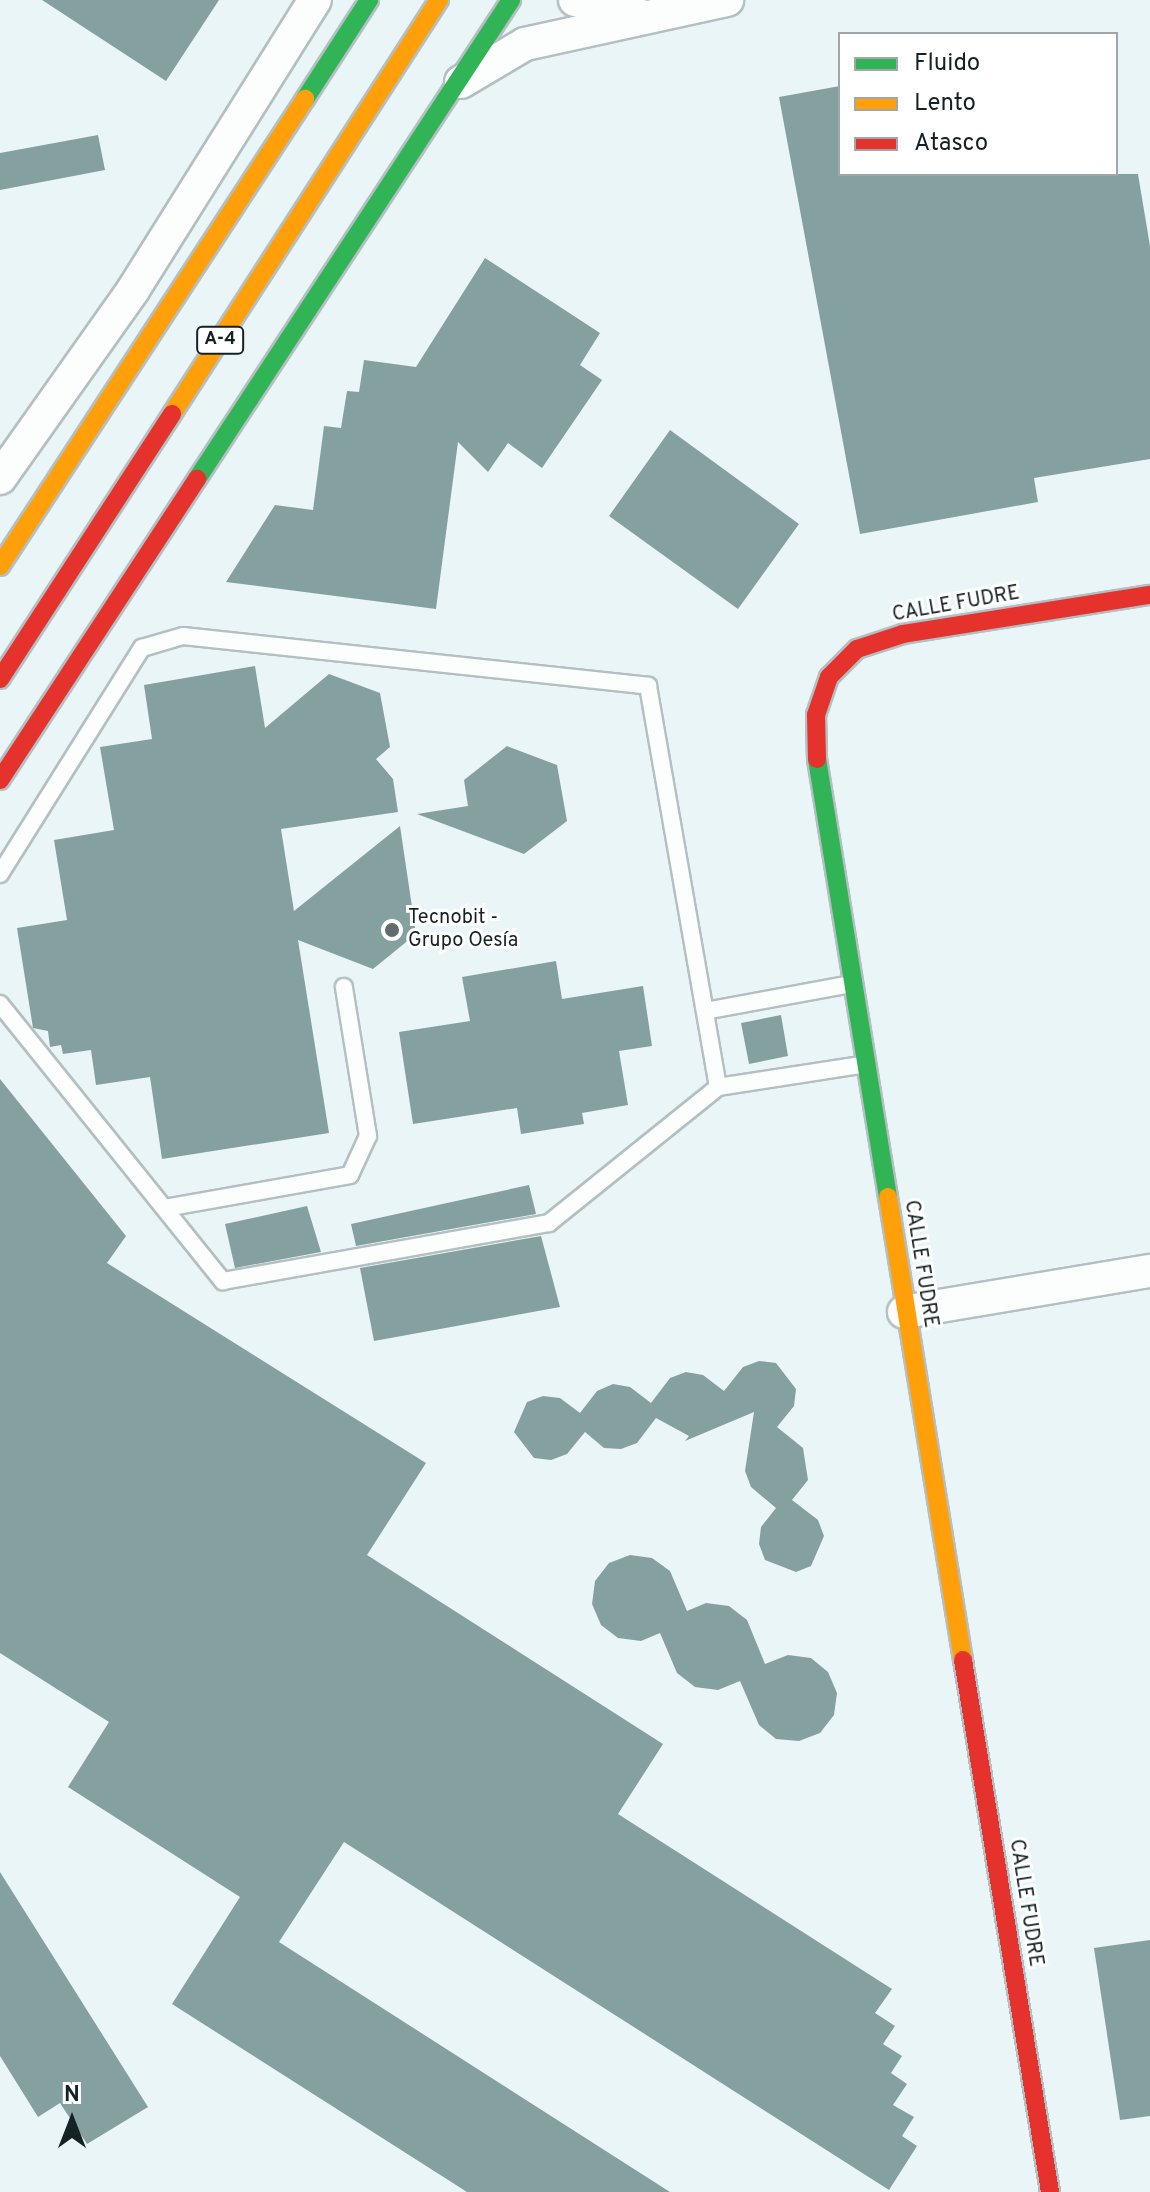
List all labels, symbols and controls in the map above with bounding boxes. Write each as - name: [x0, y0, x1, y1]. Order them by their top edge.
- legend: [838, 32, 1118, 176]
- text: Fluido: [914, 49, 980, 79]
- text: Lento: [914, 89, 976, 119]
- text: Atasco: [914, 129, 988, 159]
- road number: A-4: [196, 326, 244, 354]
- street label: CALLE FUDRE: [891, 582, 1021, 628]
- place label: Tecnobit - Grupo Oesía: [408, 906, 518, 953]
- marker: Tecnobit - Grupo Oesía: [383, 921, 401, 939]
- street label: CALLE FUDRE: [898, 1199, 942, 1329]
- street label: CALLE FUDRE: [1003, 1838, 1047, 1968]
- north arrow: [32, 2080, 112, 2160]
- text: N: [64, 2082, 80, 2109]

